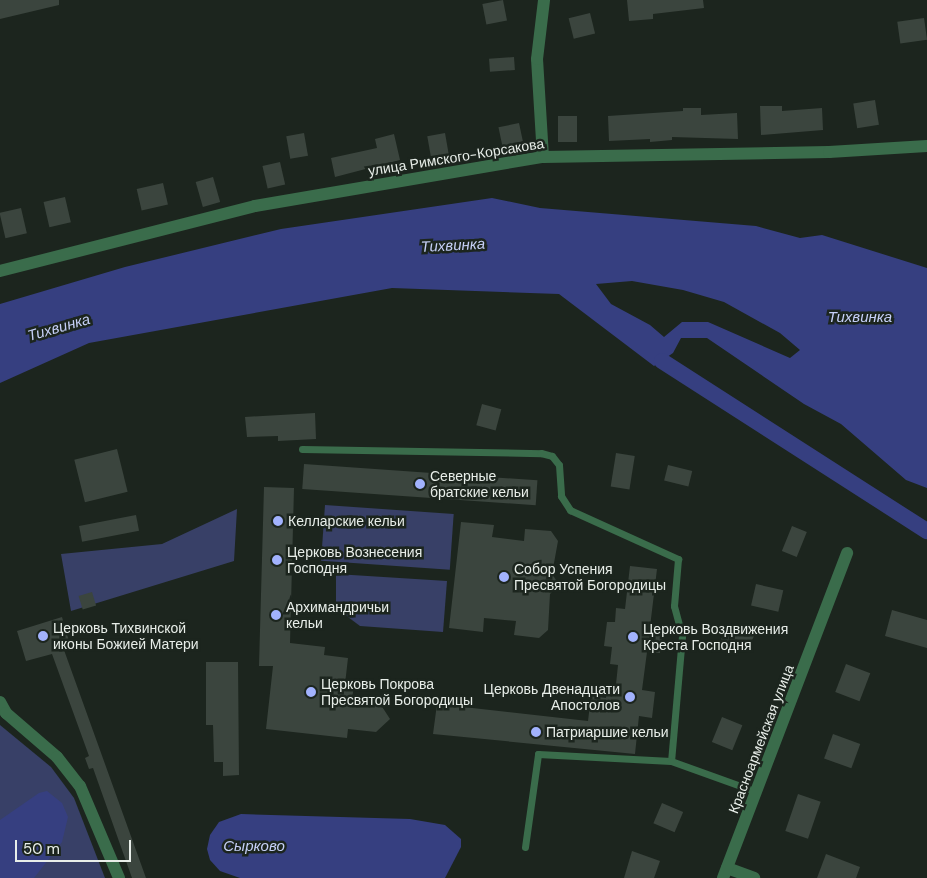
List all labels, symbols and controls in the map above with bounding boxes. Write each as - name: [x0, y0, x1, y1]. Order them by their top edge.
- street label: улица Римского-Корсакова: [367, 135, 545, 179]
- water label: Тихвинка: [420, 235, 486, 257]
- water label: Тихвинка: [828, 309, 892, 327]
- water label: Тихвинка: [26, 310, 92, 346]
- place label: Северные братские кельи: [430, 468, 529, 501]
- marker: Северные братские кельи: [414, 478, 426, 490]
- place label: Келларские кельи: [288, 513, 405, 529]
- marker: Келларские кельи: [272, 515, 284, 527]
- place label: Церковь Вознесения Господня: [287, 544, 422, 576]
- marker: Церковь Вознесения Господня: [271, 554, 283, 566]
- place label: Собор Успения Пресвятой Богородицы: [514, 561, 666, 594]
- marker: Собор Успения Пресвятой Богородицы: [498, 571, 510, 583]
- place label: Архимандричьи кельи: [286, 599, 389, 632]
- marker: Архимандричьи кельи: [270, 609, 282, 621]
- place label: Церковь Тихвинской иконы Божией Матери: [53, 620, 199, 652]
- place label: Церковь Воздвижения Креста Господня: [643, 621, 788, 654]
- marker: Церковь Тихвинской иконы Божией Матери: [37, 630, 49, 642]
- marker: Церковь Воздвижения Креста Господня: [627, 631, 639, 643]
- street label: Красноармейская улица: [725, 662, 797, 816]
- place label: Церковь Покрова Пресвятой Богородицы: [321, 676, 473, 709]
- place label: Церковь Двенадцати Апостолов: [484, 681, 620, 714]
- marker: Церковь Покрова Пресвятой Богородицы: [305, 686, 317, 698]
- marker: Церковь Двенадцати Апостолов: [624, 691, 636, 703]
- place label: Патриаршие кельи: [546, 724, 669, 740]
- marker: Патриаршие кельи: [530, 726, 542, 738]
- scale bar: [18, 830, 134, 862]
- water label: Сырково: [223, 838, 285, 856]
- text: 50 m: [23, 839, 60, 859]

